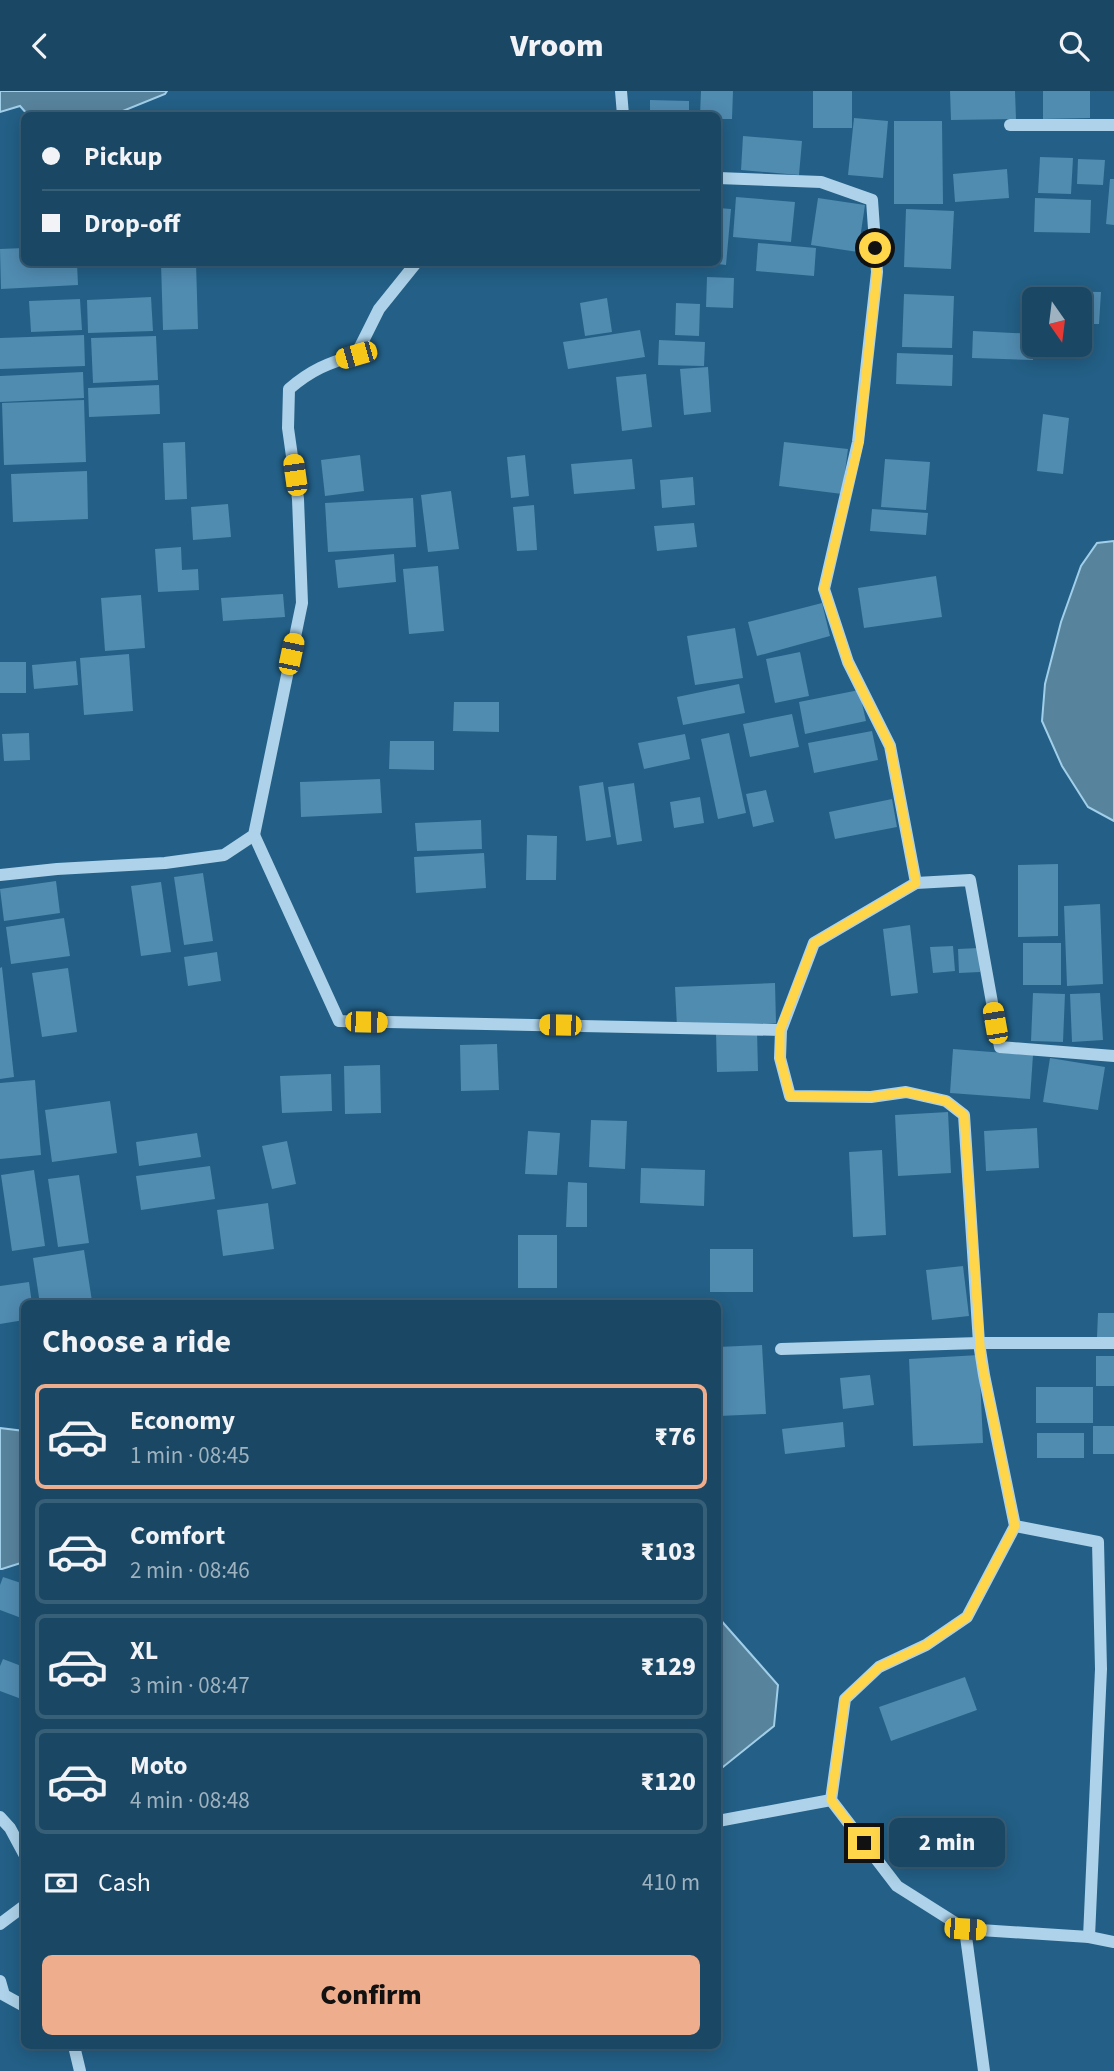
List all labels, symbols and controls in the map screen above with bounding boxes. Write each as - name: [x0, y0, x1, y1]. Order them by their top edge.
- text: Vroom: [510, 23, 604, 69]
- icon: back: [21, 27, 59, 65]
- icon: search: [1055, 27, 1093, 65]
- text: Pickup: [84, 138, 162, 175]
- text: Drop-off: [84, 205, 180, 242]
- route start: [859, 232, 891, 264]
- north arrow: [1022, 287, 1092, 357]
- map controls: [1022, 287, 1092, 357]
- car: [333, 339, 380, 371]
- car: [282, 453, 309, 497]
- car: [277, 631, 306, 677]
- car: [982, 1000, 1009, 1046]
- car: [345, 1011, 388, 1033]
- car: [539, 1014, 582, 1036]
- text: Choose a ride: [42, 1319, 231, 1365]
- text: Economy: [130, 1402, 235, 1439]
- icon: car: [46, 1405, 109, 1468]
- text: ₹76: [654, 1418, 696, 1455]
- text: 1 min · 08:45: [130, 1439, 250, 1472]
- text: Comfort: [130, 1517, 225, 1554]
- icon: car: [46, 1520, 109, 1583]
- text: ₹103: [640, 1533, 696, 1570]
- text: 2 min · 08:46: [130, 1554, 250, 1587]
- text: XL: [130, 1632, 158, 1669]
- icon: car: [46, 1635, 109, 1698]
- text: ₹129: [640, 1648, 696, 1685]
- text: 3 min · 08:47: [130, 1669, 250, 1702]
- text: Moto: [130, 1747, 187, 1784]
- icon: car: [46, 1750, 109, 1813]
- text: ₹120: [640, 1763, 696, 1800]
- text: 4 min · 08:48: [130, 1784, 250, 1817]
- callout: 2 min: [888, 1819, 1004, 1867]
- text: 2 min: [919, 1826, 975, 1859]
- route end: [848, 1827, 880, 1859]
- icon: cash: [42, 1864, 80, 1902]
- text: Cash: [98, 1864, 151, 1901]
- text: 410 m: [642, 1866, 700, 1899]
- car: [944, 1917, 987, 1941]
- button: Confirm: [42, 1955, 700, 2035]

